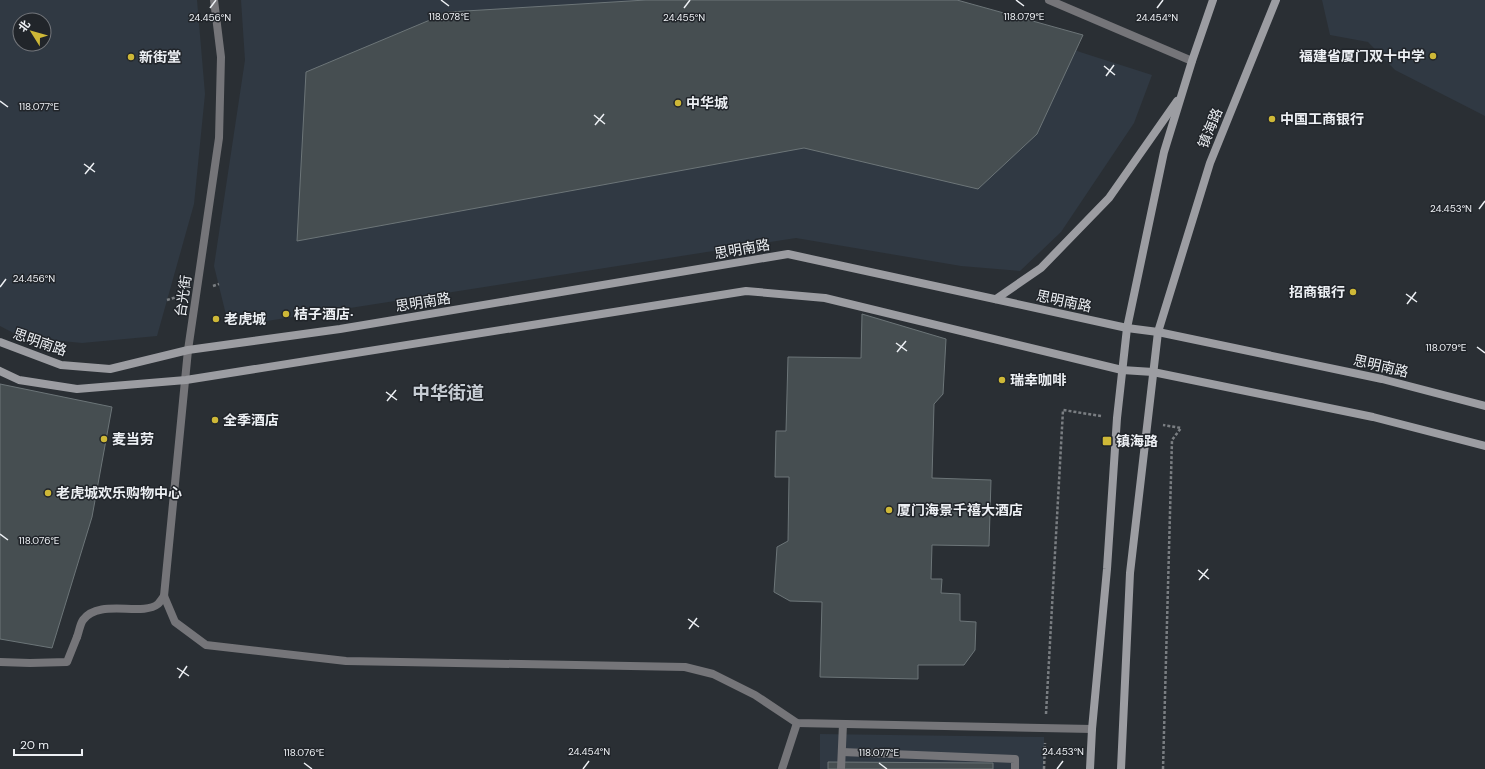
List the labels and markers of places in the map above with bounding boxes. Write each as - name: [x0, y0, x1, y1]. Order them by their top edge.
- place label: 福建省厦门双十中学: [1299, 47, 1425, 65]
- place label: 新街堂: [139, 48, 181, 66]
- marker: 福建省厦门双十中学: [1428, 51, 1438, 61]
- marker: 新街堂: [126, 52, 136, 62]
- place label: 中华城: [686, 94, 728, 112]
- marker: 中华城: [673, 98, 683, 108]
- place label: 中国工商银行: [1280, 110, 1364, 128]
- marker: 中国工商银行: [1267, 114, 1277, 124]
- place label: 招商银行: [1289, 283, 1345, 301]
- marker: 招商银行: [1348, 287, 1358, 297]
- place label: 桔子酒店·: [294, 305, 354, 323]
- marker: 桔子酒店·: [281, 309, 291, 319]
- place label: 老虎城: [224, 310, 266, 328]
- marker: 老虎城: [211, 314, 221, 324]
- place label: 瑞幸咖啡: [1010, 371, 1067, 389]
- marker: 瑞幸咖啡: [997, 375, 1007, 385]
- place label: 全季酒店: [223, 411, 279, 429]
- marker: 全季酒店: [210, 415, 220, 425]
- place label: 麦当劳: [112, 430, 154, 448]
- place label: 镇海路: [1116, 432, 1158, 450]
- marker: 麦当劳: [99, 434, 109, 444]
- marker: 镇海路: [1101, 435, 1113, 447]
- place label: 老虎城欢乐购物中心: [56, 484, 182, 502]
- marker: 老虎城欢乐购物中心: [43, 488, 53, 498]
- place label: 厦门海景千禧大酒店: [897, 501, 1023, 519]
- marker: 厦门海景千禧大酒店: [884, 505, 894, 515]

